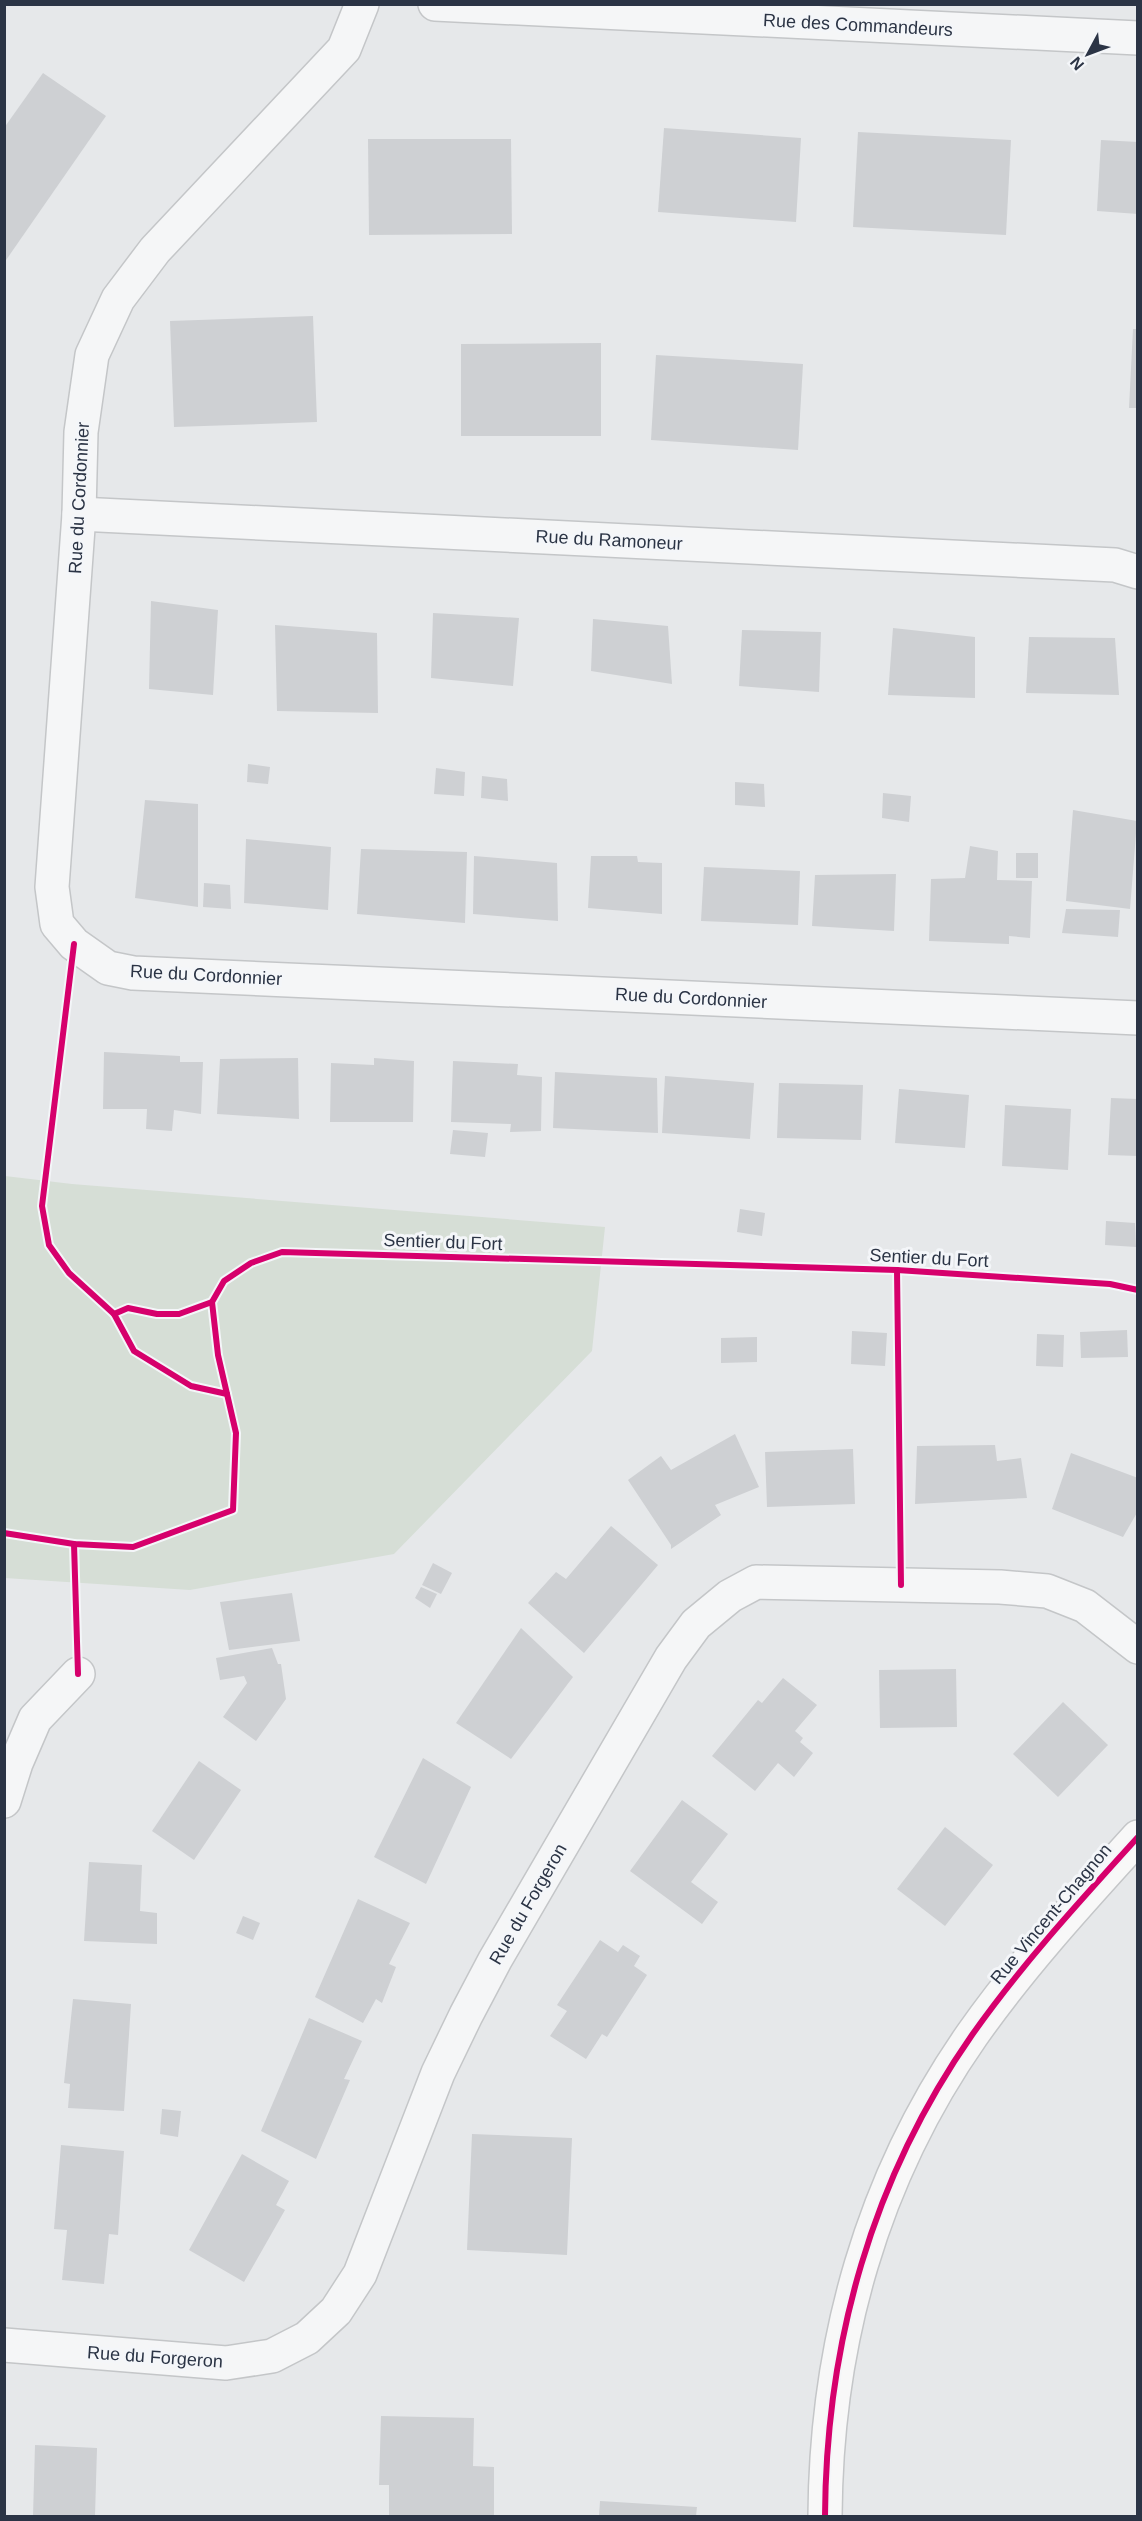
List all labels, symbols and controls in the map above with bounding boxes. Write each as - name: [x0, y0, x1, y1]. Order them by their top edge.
- street label: Rue des Commandeurs: [763, 10, 953, 40]
- north arrow: [1058, 24, 1118, 84]
- text: N: [1067, 54, 1087, 73]
- street label: Rue du Cordonnier: [65, 422, 93, 574]
- street label: Rue du Ramoneur: [535, 526, 683, 554]
- street label: Rue du Cordonnier: [130, 961, 282, 989]
- street label: Rue du Cordonnier: [615, 984, 767, 1012]
- street label: Sentier du Fort: [383, 1230, 503, 1254]
- street label: Sentier du Fort: [869, 1245, 989, 1271]
- street label: Rue du Forgeron: [485, 1840, 571, 1968]
- street label: Rue Vincent-Chagnon: [987, 1840, 1115, 1988]
- street label: Rue du Forgeron: [86, 2342, 224, 2372]

